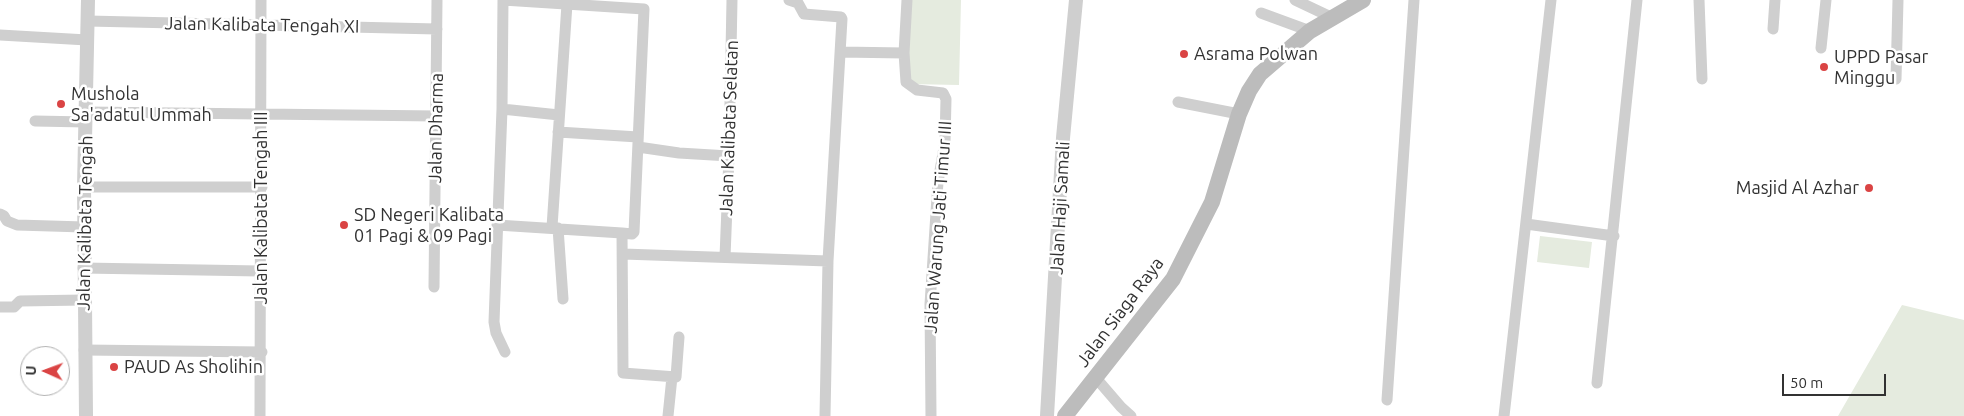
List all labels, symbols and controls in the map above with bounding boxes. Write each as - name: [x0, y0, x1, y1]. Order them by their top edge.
- street label: Jalan Kalibata Tengah XI: [164, 12, 360, 38]
- street label: Jalan Kalibata Selatan: [715, 40, 743, 216]
- place label: Asrama Polwan: [1194, 43, 1318, 65]
- place label: UPPD Pasar Minggu: [1834, 46, 1928, 88]
- marker: Asrama Polwan: [1178, 48, 1190, 60]
- marker: UPPD Pasar Minggu: [1818, 61, 1830, 73]
- street label: Jalan Dharma: [424, 73, 448, 183]
- place label: Mushola Sa'adatul Ummah: [71, 83, 212, 126]
- marker: Mushola Sa'adatul Ummah: [55, 98, 67, 110]
- street label: Jalan Kalibata Tengah III: [250, 111, 272, 305]
- street label: Jalan Warung Jati Timur III: [920, 120, 956, 334]
- street label: Jalan Kalibata Tengah: [73, 135, 97, 311]
- street label: Jalan Haji Samali: [1046, 141, 1074, 275]
- place label: Masjid Al Azhar: [1736, 177, 1859, 199]
- marker: Masjid Al Azhar: [1863, 182, 1875, 194]
- place label: SD Negeri Kalibata 01 Pagi & 09 Pagi: [354, 204, 504, 246]
- marker: SD Negeri Kalibata 01 Pagi & 09 Pagi: [338, 219, 350, 231]
- street label: Jalan Siaga Raya: [1072, 253, 1168, 371]
- north arrow: [20, 346, 70, 396]
- place label: PAUD As Sholihin: [124, 356, 263, 378]
- marker: PAUD As Sholihin: [108, 361, 120, 373]
- scale bar: [1784, 364, 1888, 396]
- text: U: [23, 365, 39, 376]
- text: 50 m: [1790, 374, 1823, 391]

